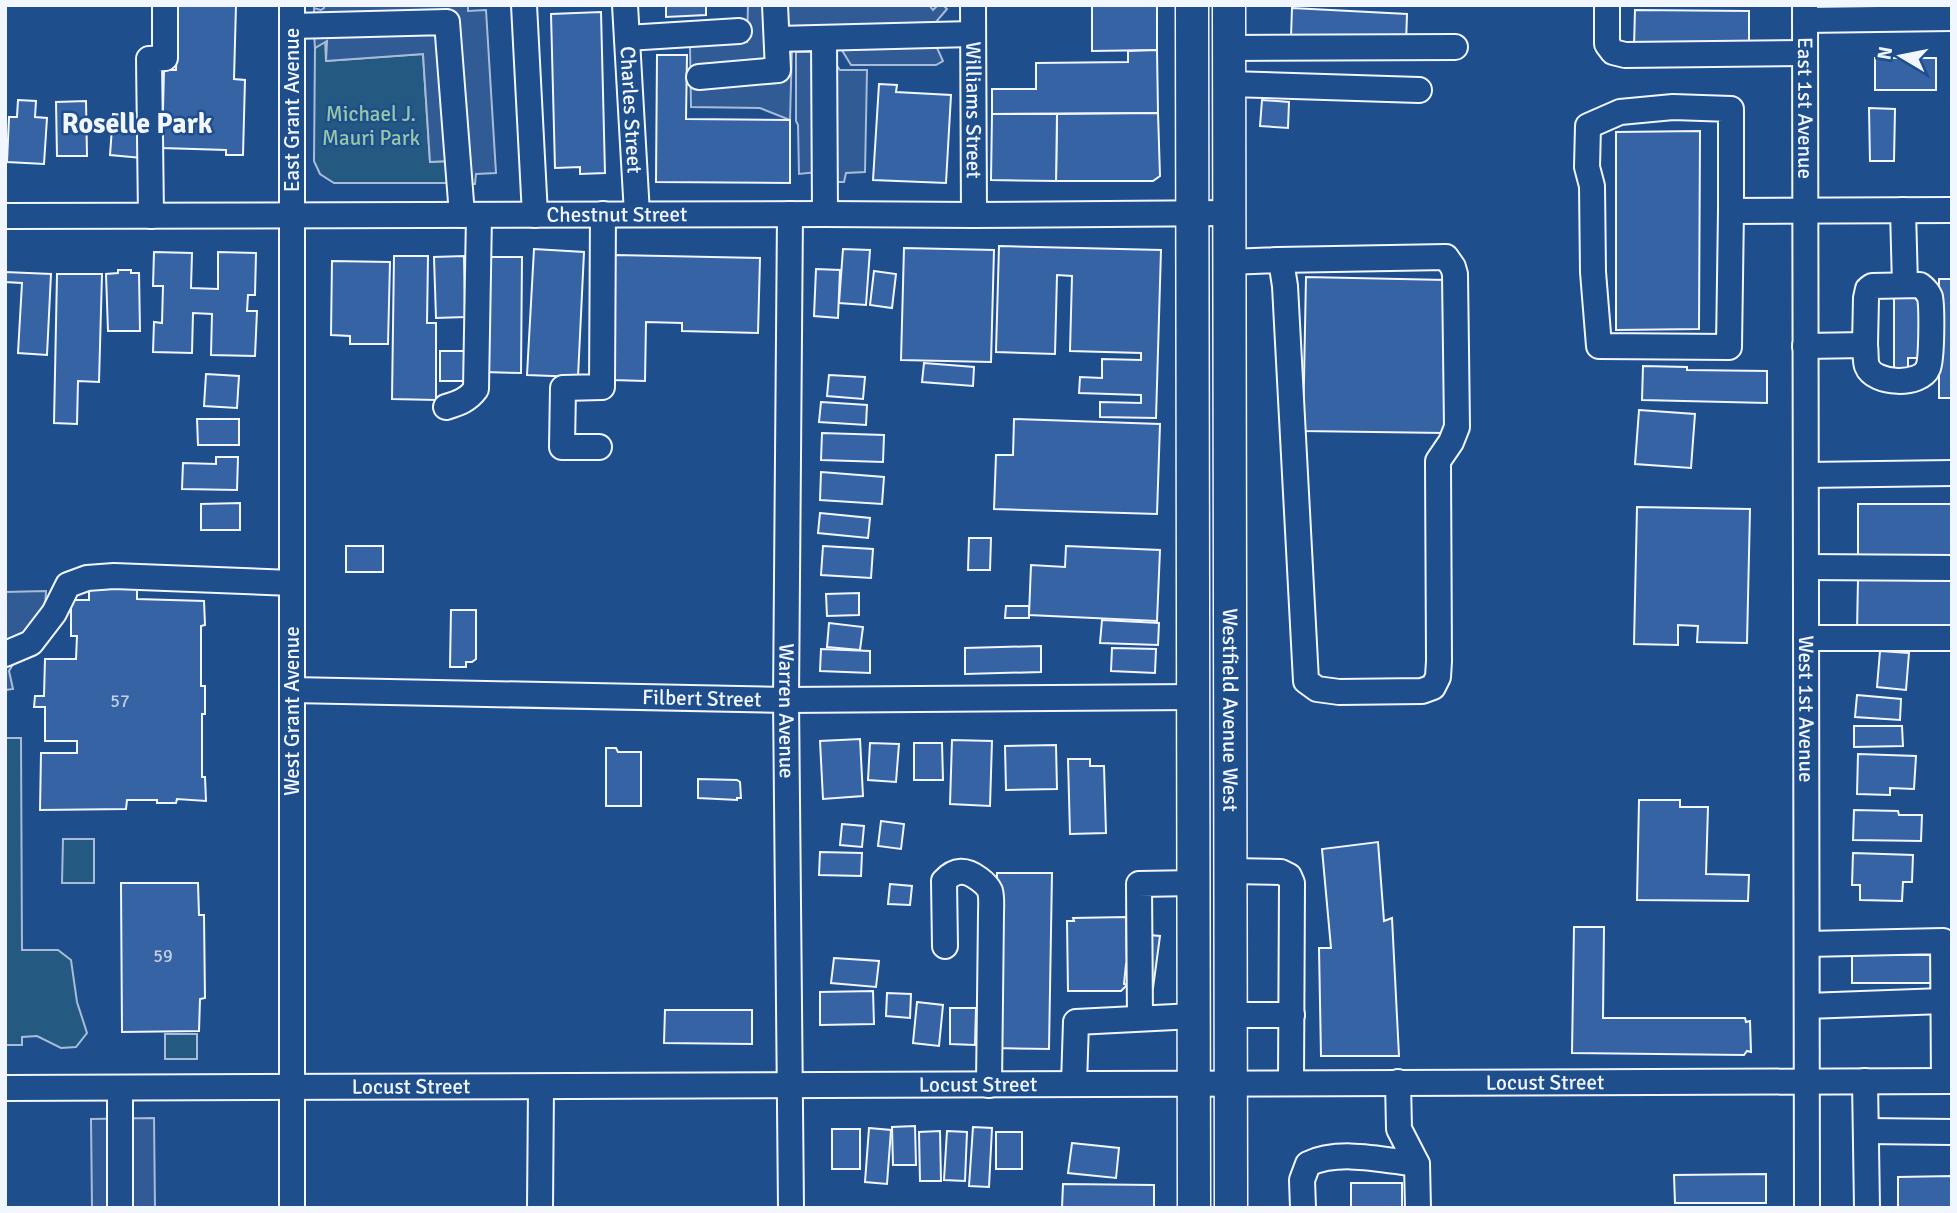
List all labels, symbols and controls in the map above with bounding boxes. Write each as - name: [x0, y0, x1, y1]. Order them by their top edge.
- north arrow: [1866, 21, 1936, 91]
- street label: East Grant Avenue: [279, 28, 305, 192]
- street label: East 1st Avenue: [1792, 37, 1818, 179]
- street label: Williams Street: [960, 41, 987, 179]
- street label: Charles Street: [614, 45, 648, 174]
- text: N: [1872, 45, 1898, 62]
- park label: Michael J. Mauri Park: [322, 101, 420, 151]
- district label: Roselle Park: [62, 107, 213, 141]
- street label: Chestnut Street: [547, 201, 687, 228]
- street label: Westfield Avenue West: [1217, 608, 1243, 812]
- street label: West Grant Avenue: [279, 626, 305, 796]
- street label: West 1st Avenue: [1793, 635, 1819, 783]
- street label: Warren Avenue: [773, 643, 800, 779]
- street label: Filbert Street: [642, 684, 762, 713]
- house number: 57: [110, 690, 130, 712]
- house number: 59: [153, 945, 173, 967]
- street label: Locust Street: [1486, 1069, 1604, 1096]
- street label: Locust Street: [919, 1071, 1037, 1098]
- street label: Locust Street: [352, 1073, 470, 1100]

